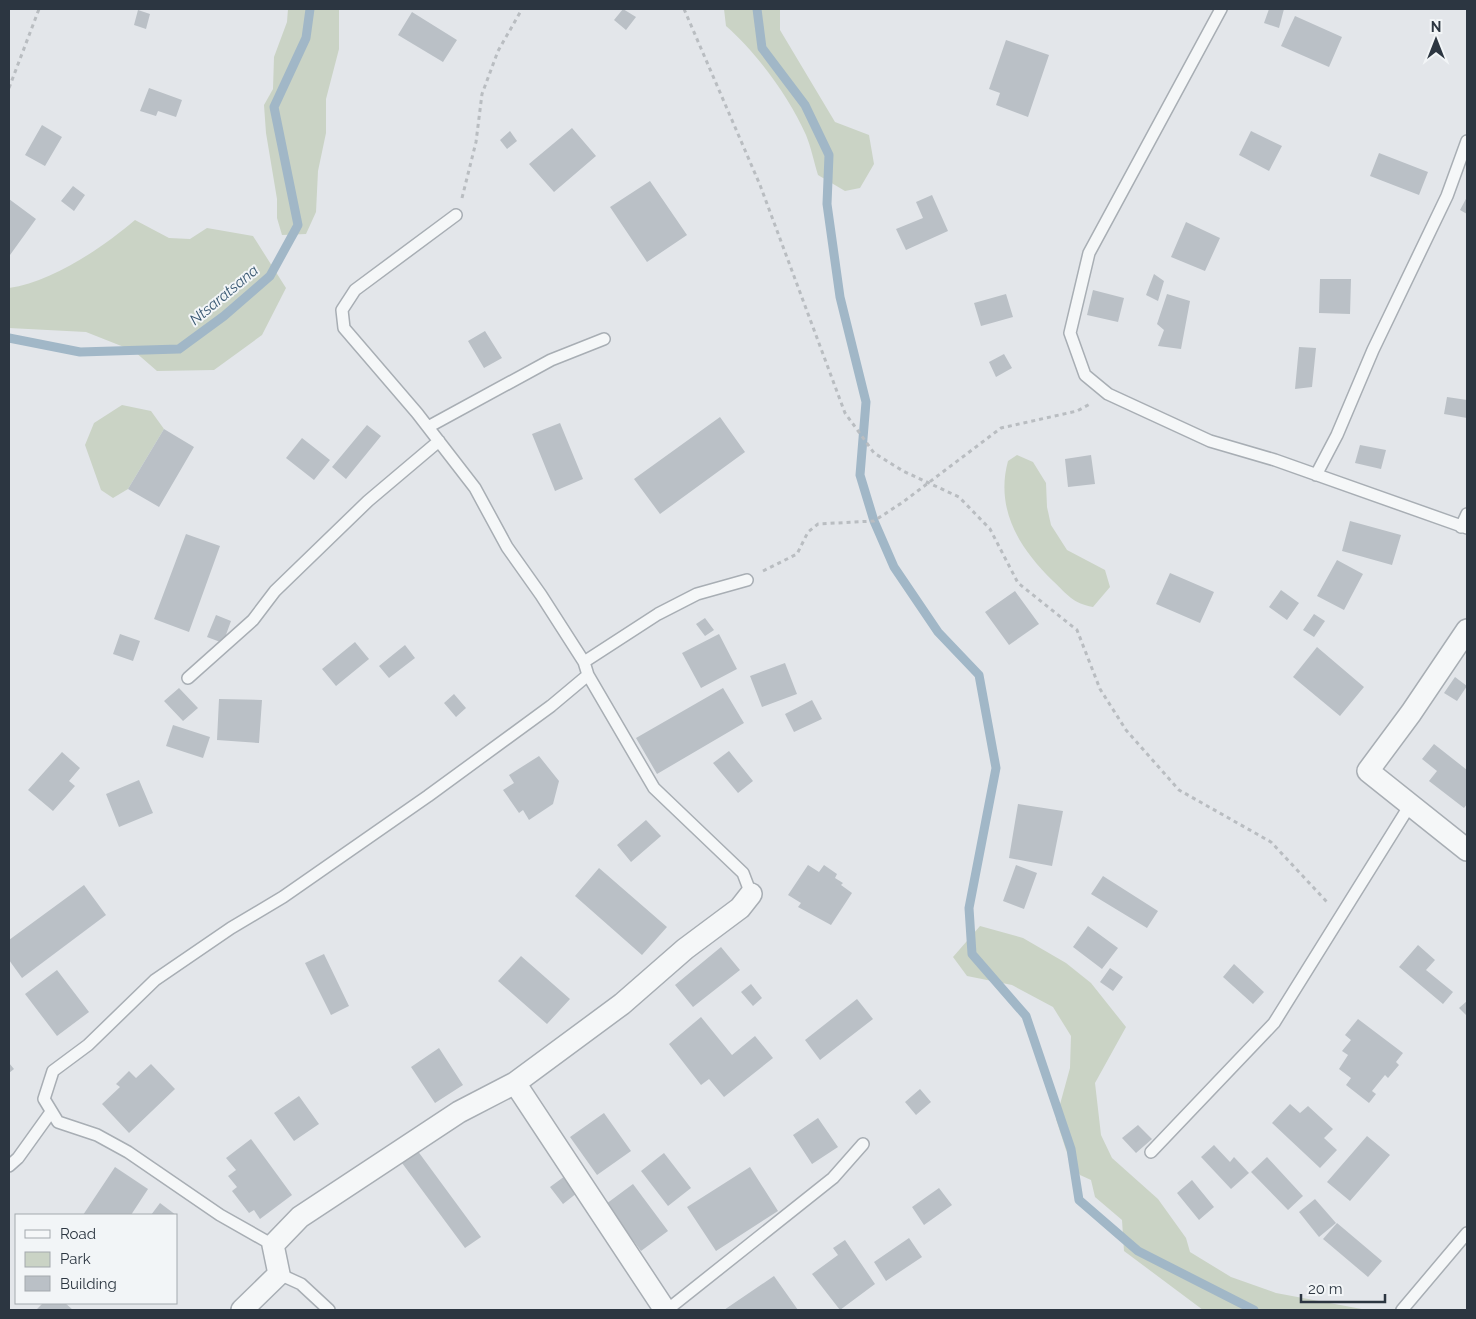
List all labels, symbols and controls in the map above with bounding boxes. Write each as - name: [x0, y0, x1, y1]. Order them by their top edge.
- north arrow: [1411, 15, 1461, 65]
- text: N: [1431, 19, 1441, 35]
- water label: Ntsaratsana: [186, 261, 262, 329]
- legend: [15, 1214, 178, 1304]
- text: Road: [60, 1225, 96, 1243]
- text: Park: [60, 1250, 91, 1268]
- scale bar: [1301, 1272, 1385, 1304]
- text: Building: [60, 1275, 117, 1293]
- text: 20 m: [1308, 1280, 1343, 1298]

